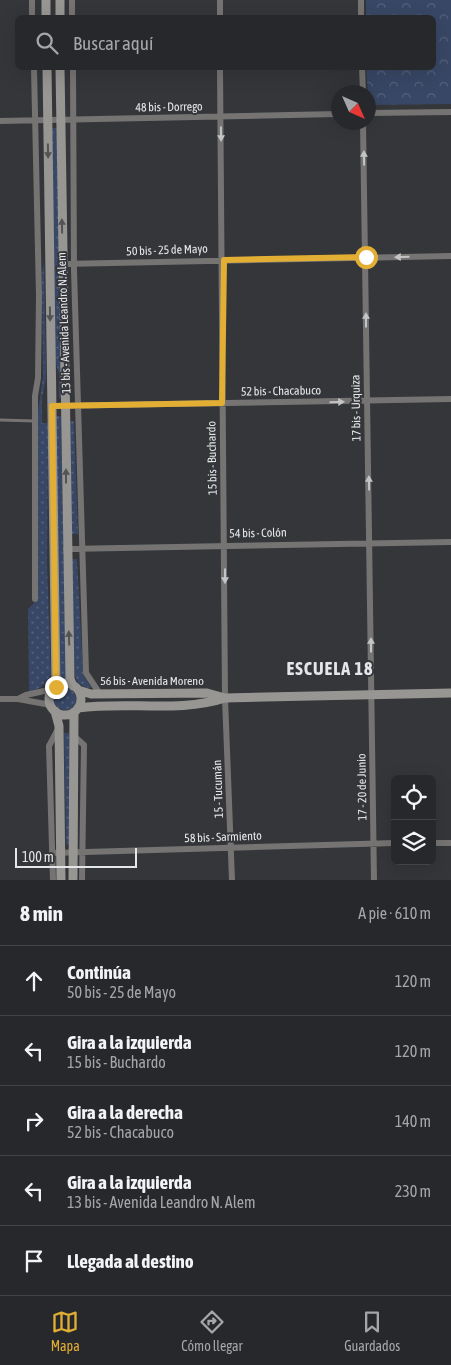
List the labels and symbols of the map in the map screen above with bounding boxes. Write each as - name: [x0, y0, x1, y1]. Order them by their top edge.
- north arrow: [331, 85, 376, 130]
- street label: 48 bis - Dorrego: [135, 99, 203, 115]
- one-way arrow: [217, 126, 225, 142]
- one-way arrow: [44, 143, 52, 159]
- one-way arrow: [360, 150, 368, 166]
- one-way arrow: [58, 217, 66, 233]
- street label: 50 bis - 25 de Mayo: [126, 242, 208, 258]
- route start: [355, 246, 378, 269]
- street label: 13 bis - Avenida Leandro N. Alem: [55, 252, 73, 394]
- one-way arrow: [394, 253, 410, 261]
- one-way arrow: [46, 306, 54, 322]
- one-way arrow: [362, 312, 370, 328]
- street label: 17 bis - Urquiza: [348, 375, 364, 441]
- street label: 52 bis - Chacabuco: [241, 383, 322, 399]
- one-way arrow: [330, 397, 346, 405]
- street label: 15 bis - Buchardo: [204, 420, 220, 495]
- one-way arrow: [62, 467, 70, 483]
- one-way arrow: [364, 474, 372, 490]
- street label: 54 bis - Colón: [229, 525, 287, 541]
- one-way arrow: [221, 568, 229, 584]
- one-way arrow: [65, 630, 73, 646]
- one-way arrow: [367, 637, 375, 653]
- district label: ESCUELA 18: [287, 658, 373, 679]
- street label: 56 bis - Avenida Moreno: [100, 674, 204, 688]
- route end: [45, 676, 68, 699]
- street label: 17 - 20 de Junio: [354, 753, 370, 821]
- street label: 15 - Tucumán: [210, 760, 226, 818]
- street label: 58 bis - Sarmiento: [184, 829, 262, 845]
- scale bar: [15, 845, 138, 868]

